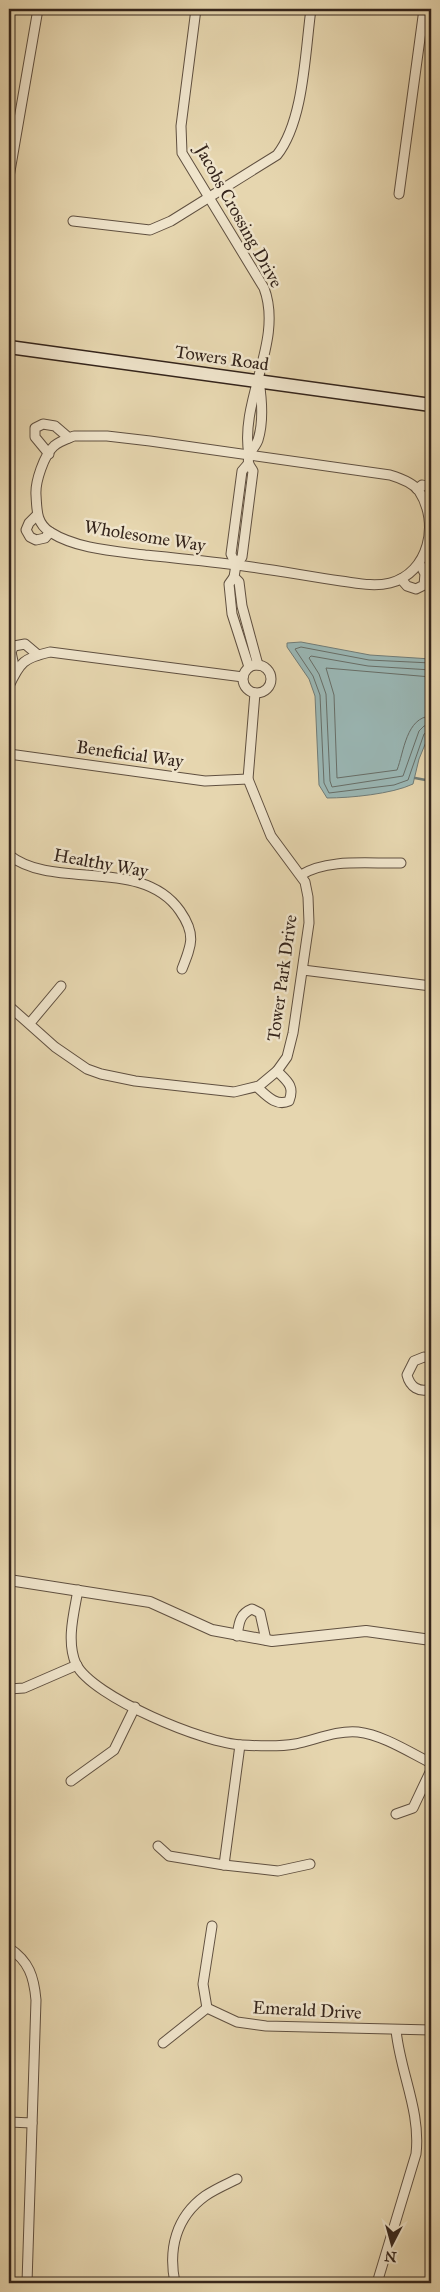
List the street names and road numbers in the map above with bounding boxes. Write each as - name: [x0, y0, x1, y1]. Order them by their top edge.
- street label: Jacobs Crossing Drive: [189, 139, 287, 292]
- street label: Towers Road: [174, 341, 270, 375]
- street label: Wholesome Way: [83, 516, 208, 557]
- street label: Beneficial Way: [75, 736, 186, 772]
- street label: Healthy Way: [52, 844, 151, 882]
- street label: Tower Park Drive: [262, 913, 302, 1043]
- street label: Emerald Drive: [252, 1996, 362, 2024]

